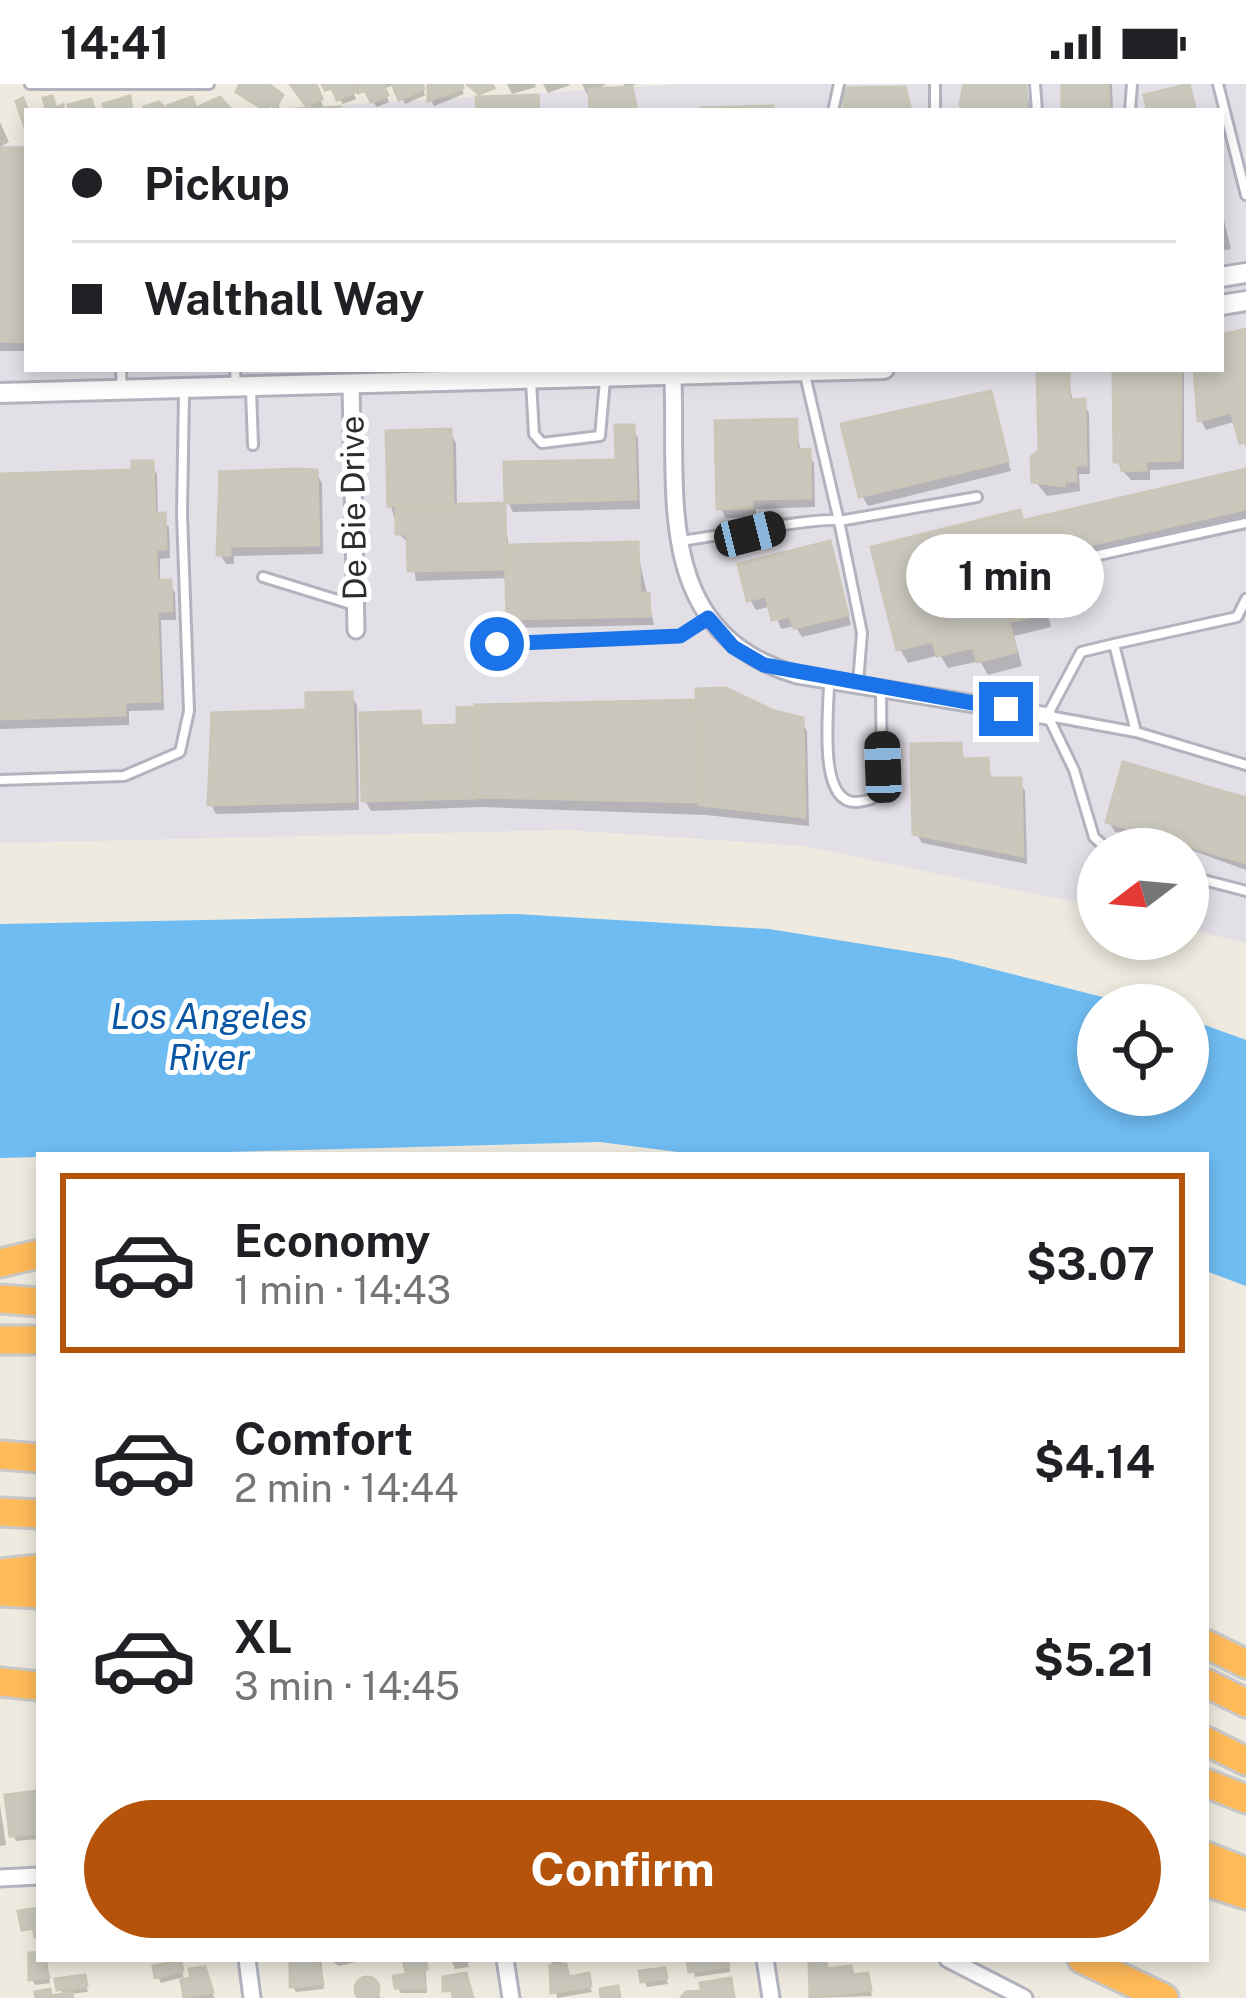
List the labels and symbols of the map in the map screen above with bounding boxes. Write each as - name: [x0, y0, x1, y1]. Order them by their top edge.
- street label: De Bie Drive: [332, 415, 374, 601]
- car: [711, 508, 789, 560]
- callout: 1 min: [907, 535, 1105, 619]
- route start: [470, 617, 524, 671]
- route end: [979, 682, 1033, 736]
- car: [864, 730, 902, 804]
- north arrow: [1077, 828, 1209, 960]
- water label: Los Angeles River: [111, 995, 307, 1078]

